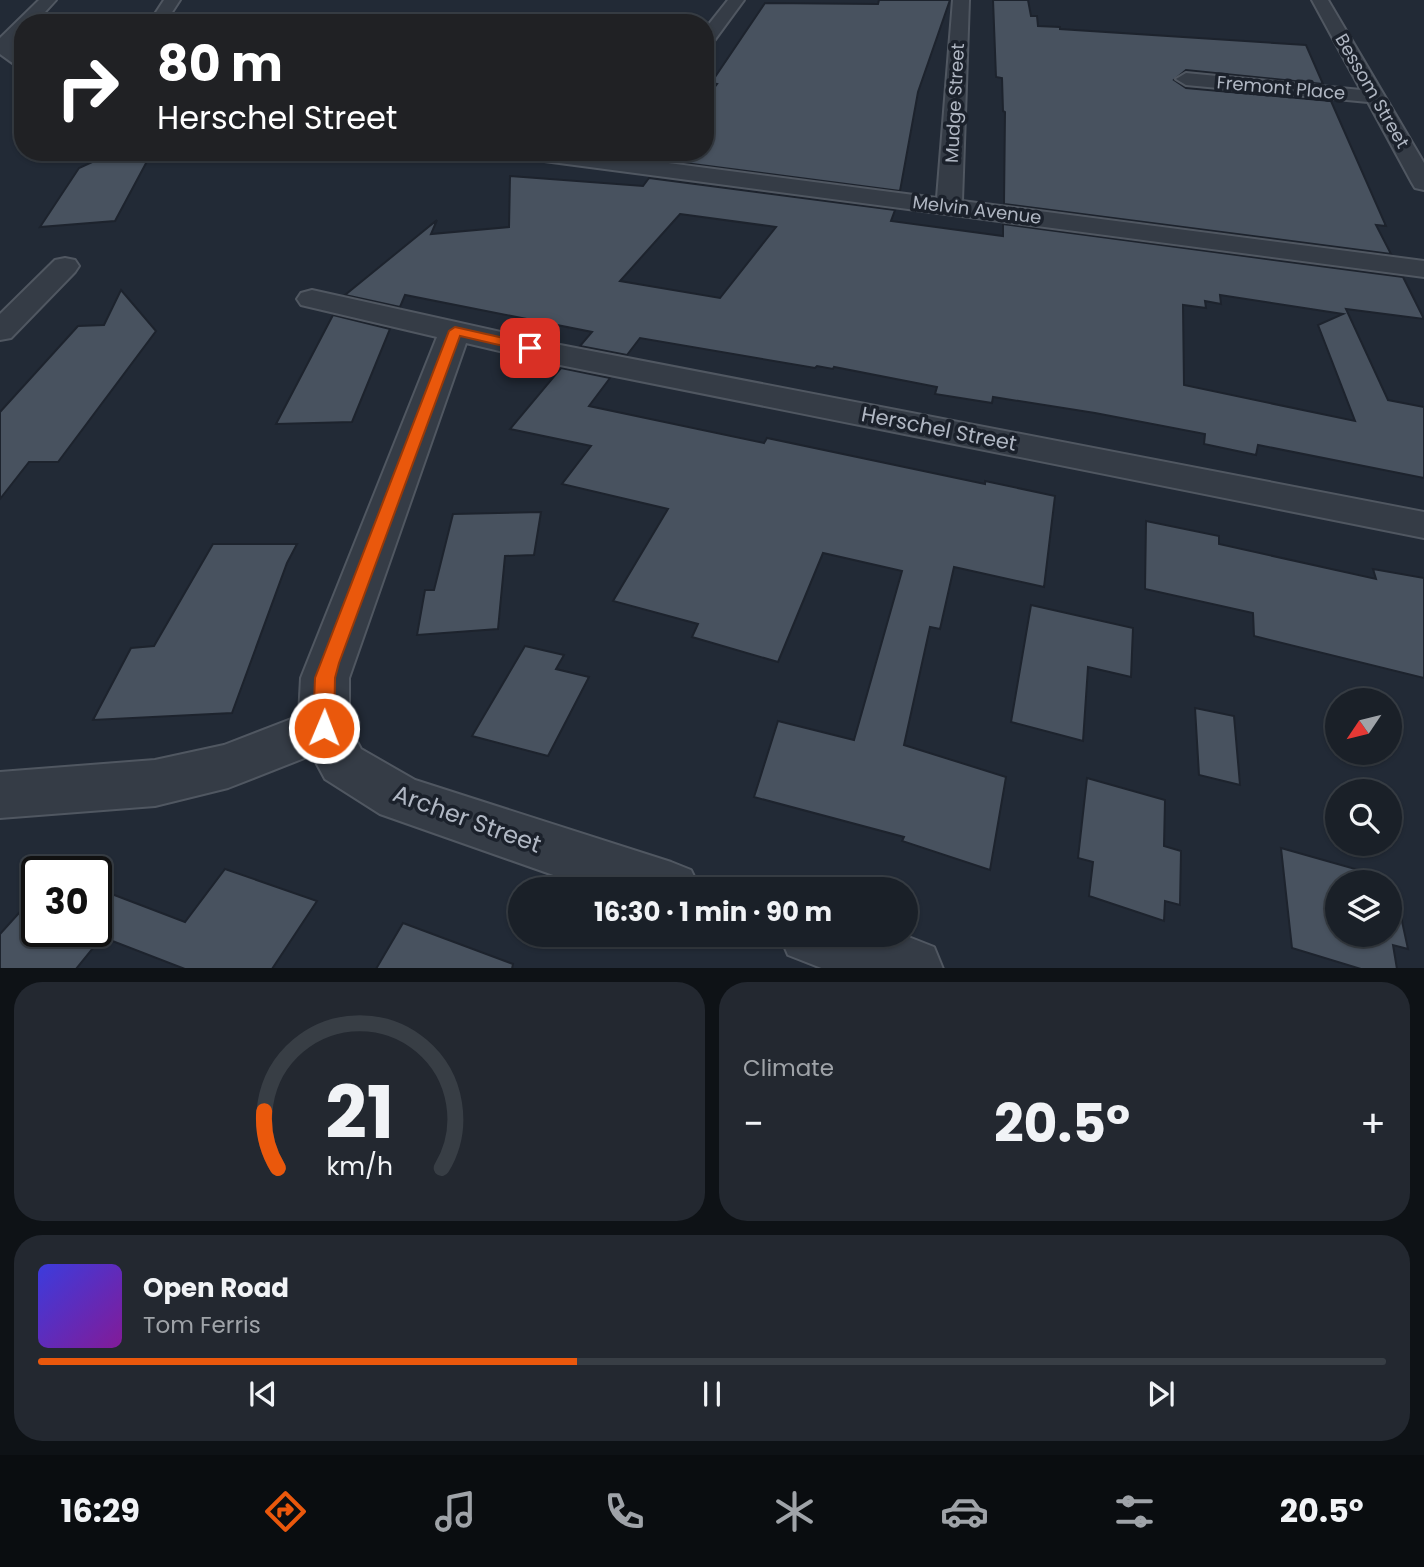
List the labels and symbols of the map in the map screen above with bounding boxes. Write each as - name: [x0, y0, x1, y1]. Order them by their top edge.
- street label: Bessom Street: [1329, 29, 1415, 153]
- street label: Mudge Street: [939, 42, 970, 164]
- street label: Fremont Place: [1216, 69, 1346, 106]
- street label: Melvin Avenue: [911, 189, 1043, 230]
- pin: [500, 318, 560, 378]
- street label: Herschel Street: [859, 399, 1019, 458]
- north arrow: [1325, 688, 1402, 765]
- position arrow: [287, 691, 361, 765]
- street label: Archer Street: [388, 776, 546, 861]
- speed limit sign: 30: [21, 856, 112, 947]

